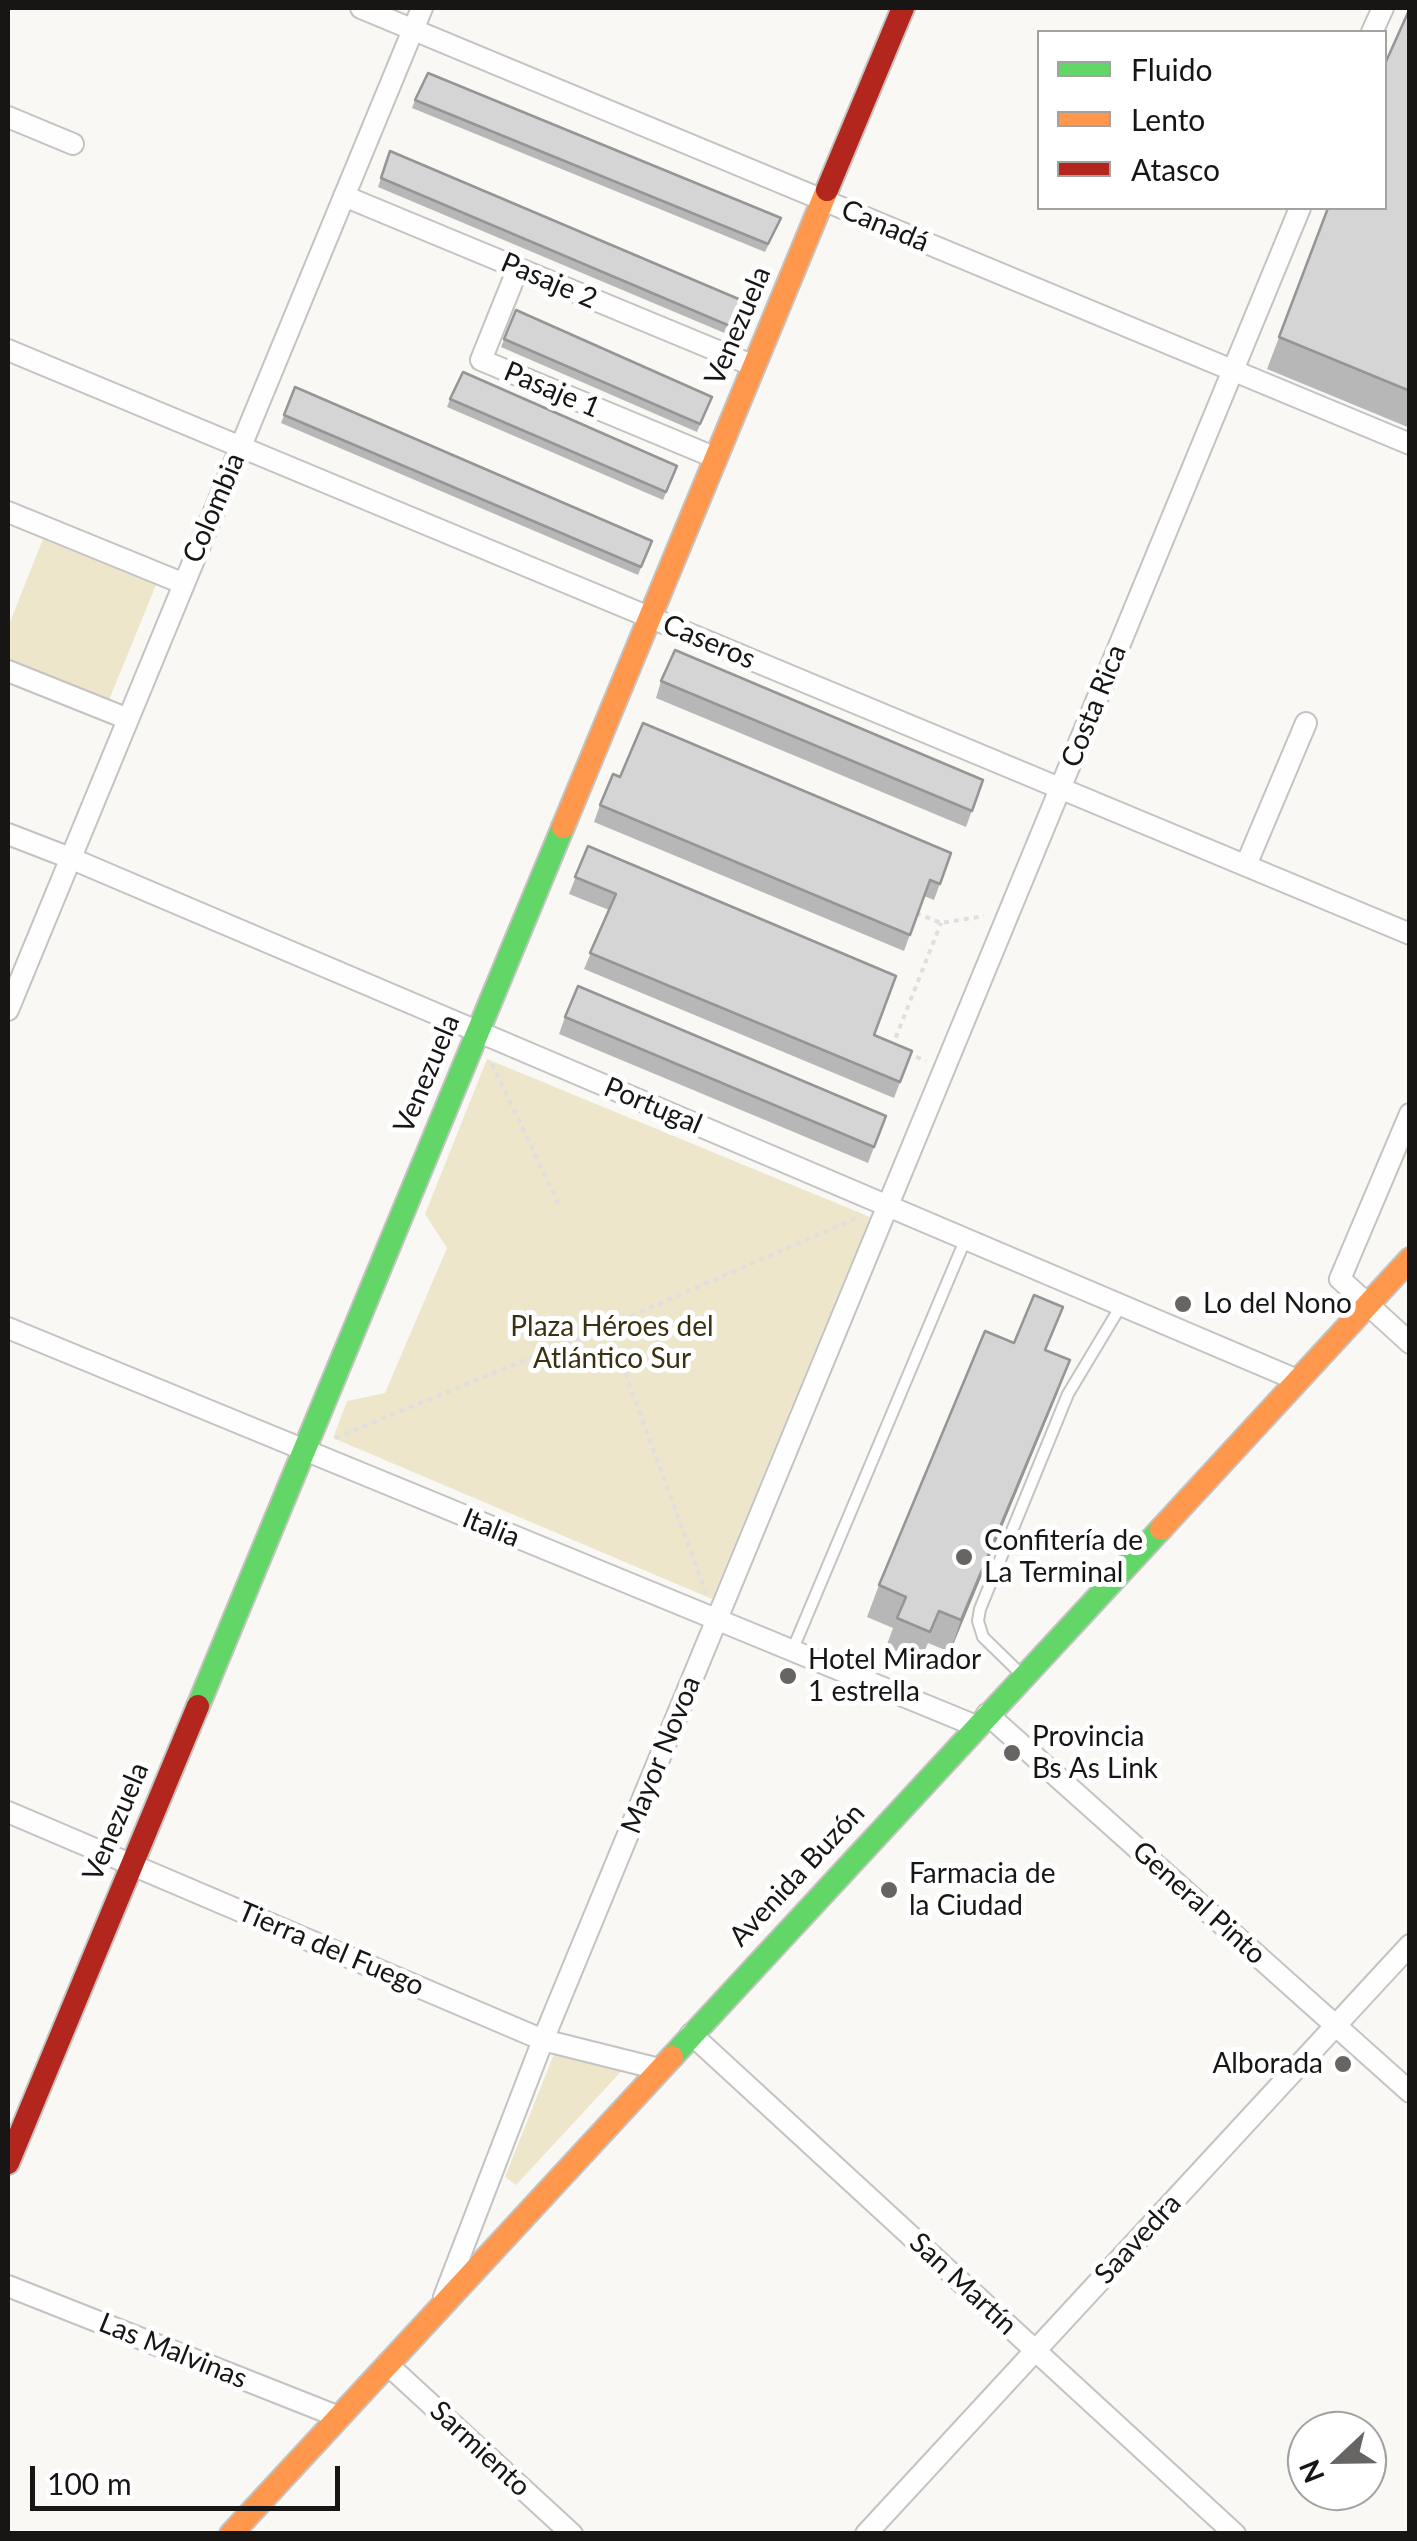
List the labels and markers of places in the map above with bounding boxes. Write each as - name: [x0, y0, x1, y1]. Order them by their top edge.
- place label: Lo del Nono: [1203, 1287, 1352, 1321]
- marker: Lo del Nono: [1172, 1293, 1194, 1315]
- place label: Confitería de La Terminal: [984, 1524, 1143, 1590]
- marker: Confitería de La Terminal: [953, 1546, 975, 1568]
- place label: Hotel Mirador 1 estrella: [808, 1643, 981, 1709]
- marker: Hotel Mirador 1 estrella: [777, 1665, 799, 1687]
- place label: Provincia Bs As Link: [1032, 1720, 1158, 1786]
- marker: Provincia Bs As Link: [1001, 1742, 1023, 1764]
- place label: Farmacia de la Ciudad: [909, 1857, 1056, 1923]
- marker: Farmacia de la Ciudad: [878, 1879, 900, 1901]
- place label: Alborada: [1212, 2047, 1323, 2081]
- marker: Alborada: [1332, 2053, 1354, 2075]

